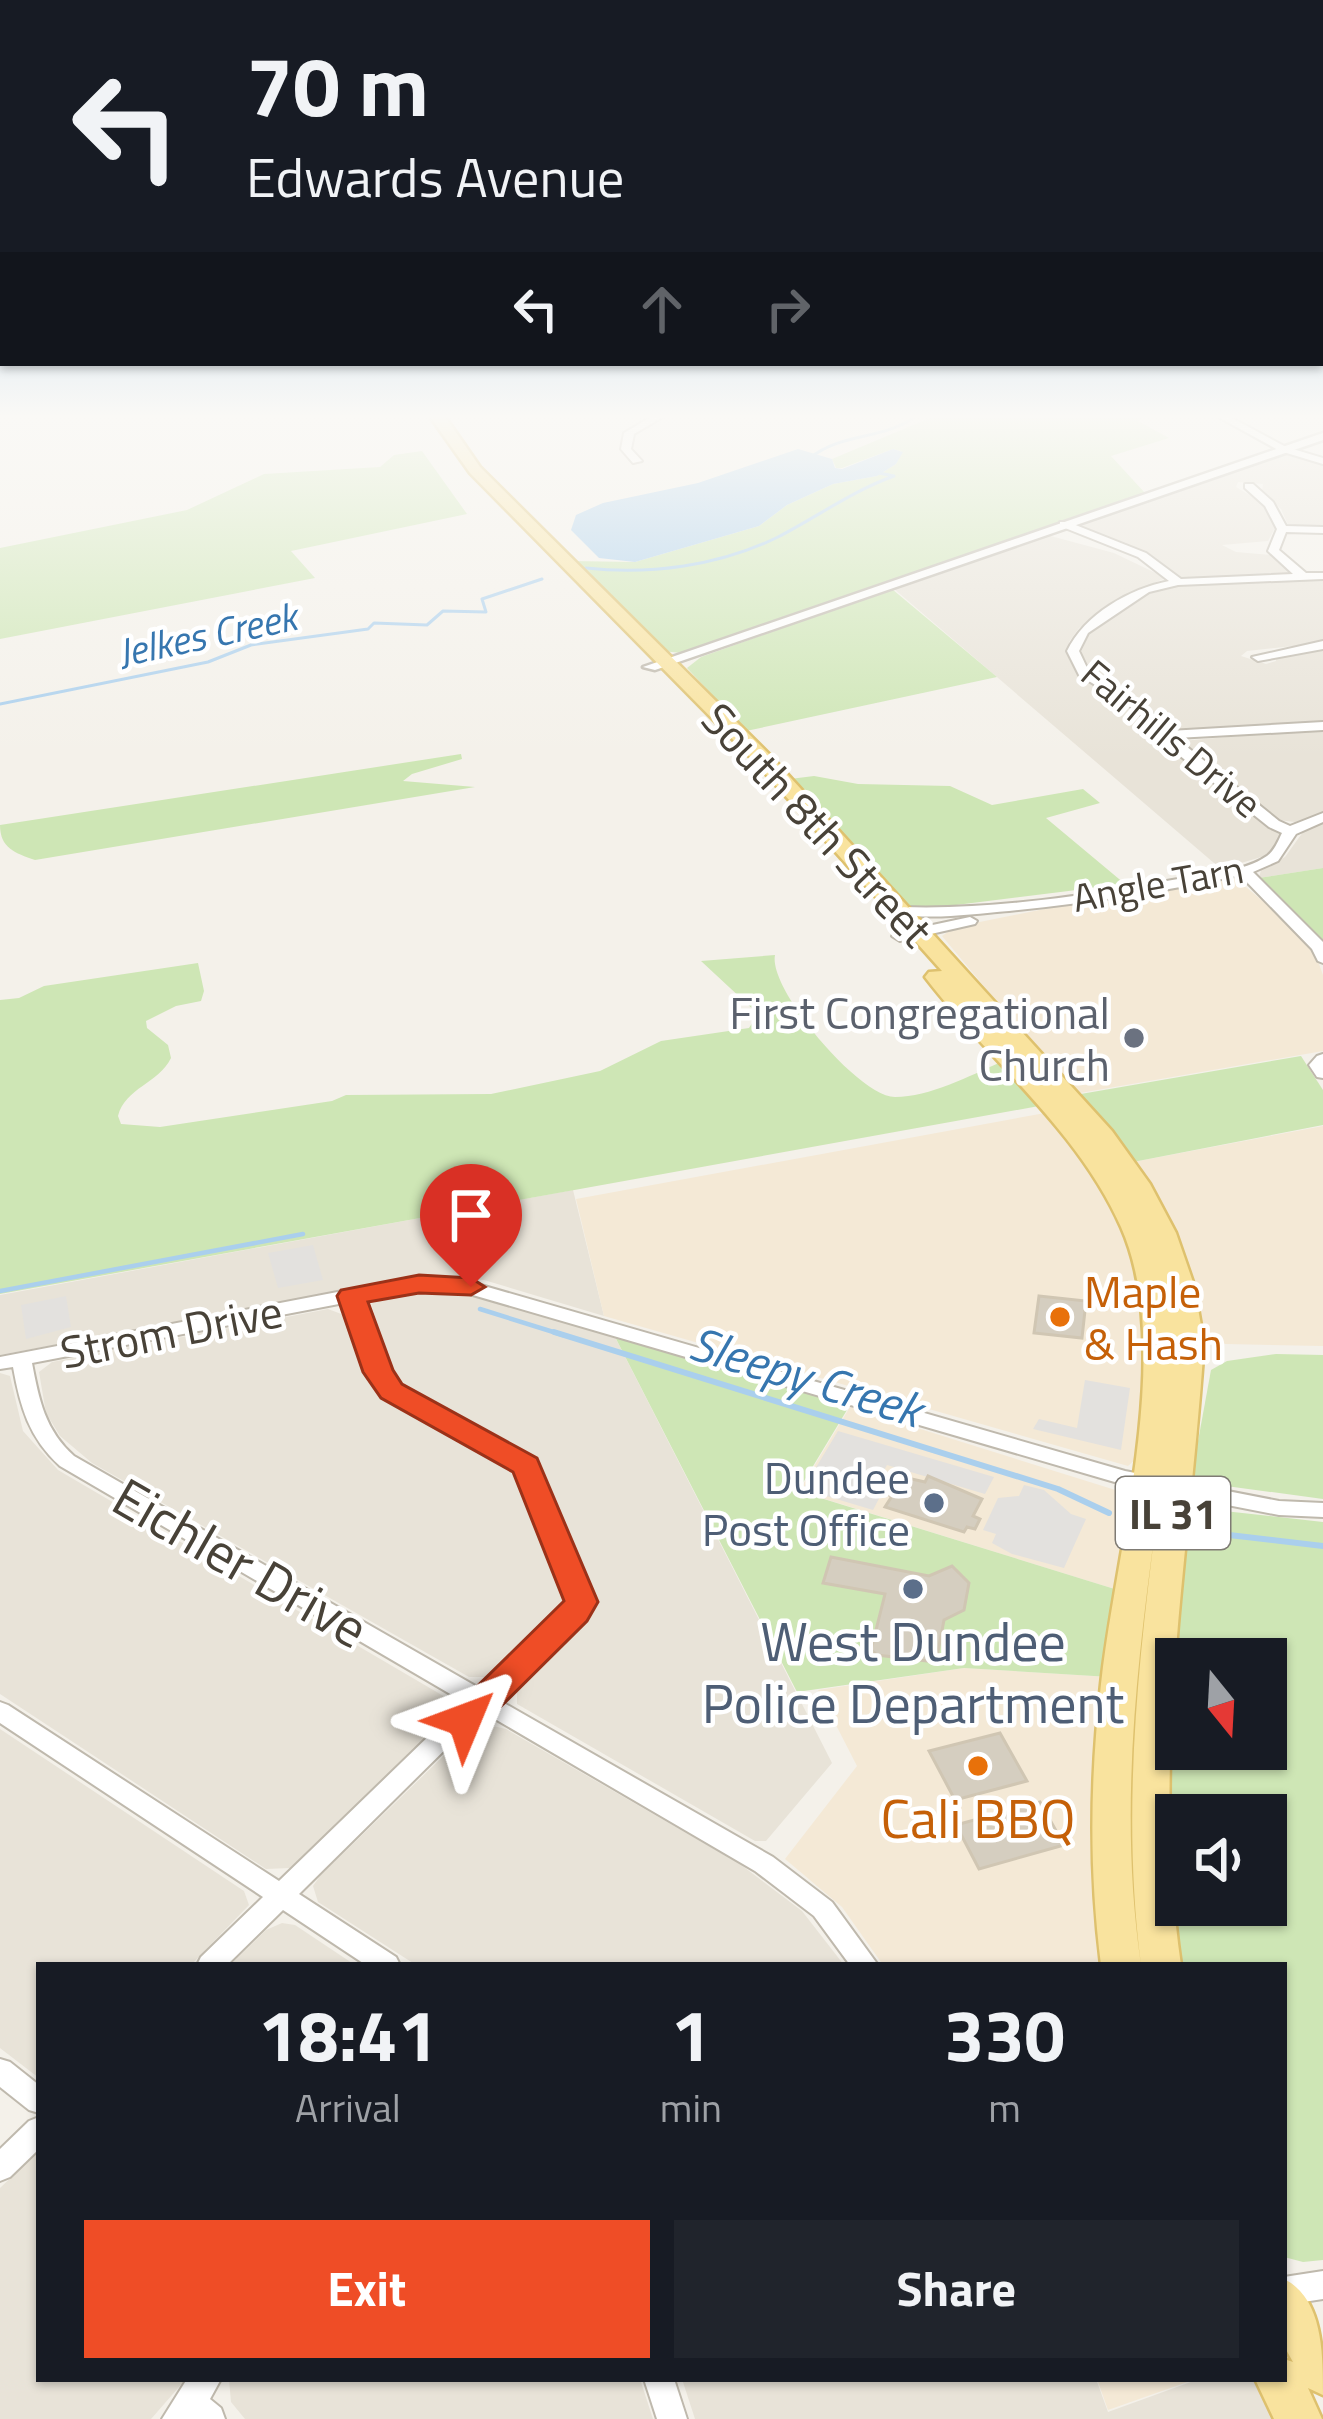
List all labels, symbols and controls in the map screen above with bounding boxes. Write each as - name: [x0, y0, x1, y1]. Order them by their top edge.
- text: 70 m: [246, 21, 429, 149]
- icon: left: [48, 48, 204, 204]
- text: Edwards Avenue: [246, 136, 624, 218]
- icon: left: [503, 276, 569, 342]
- icon: ahead: [629, 276, 695, 342]
- icon: right: [755, 276, 821, 342]
- water label: Jelkes Creek: [112, 585, 306, 682]
- street label: Fairhills Drive: [1069, 645, 1275, 831]
- street label: South 8th Street: [686, 686, 950, 962]
- street label: Angle Tarn: [1068, 839, 1248, 927]
- place label: First Congregational Church: [729, 978, 1110, 1098]
- marker: First Congregational Church: [1121, 1025, 1147, 1051]
- pin: [420, 1164, 522, 1287]
- icon: arrive: [438, 1182, 504, 1248]
- place label: Maple & Hash: [1084, 1257, 1223, 1377]
- street label: Strom Drive: [54, 1276, 288, 1386]
- marker: Maple & Hash: [1047, 1304, 1073, 1330]
- water label: Sleepy Creek: [681, 1306, 936, 1447]
- place label: Dundee Post Office: [702, 1443, 910, 1563]
- street label: Eichler Drive: [98, 1456, 384, 1668]
- road number: IL 31: [1116, 1477, 1230, 1549]
- marker: Dundee Post Office: [921, 1490, 947, 1516]
- marker: West Dundee Police Department: [900, 1576, 926, 1602]
- place label: West Dundee Police Department: [702, 1600, 1124, 1744]
- north arrow: [1155, 1638, 1287, 1770]
- map controls: [1155, 1638, 1287, 1926]
- position arrow: [402, 1657, 528, 1783]
- marker: Cali BBQ: [965, 1753, 991, 1779]
- place label: Cali BBQ: [881, 1777, 1075, 1859]
- button: sound: [1155, 1794, 1287, 1926]
- text: 18:41: [258, 1979, 438, 2089]
- text: 1: [671, 1979, 711, 2089]
- text: 330: [944, 1979, 1065, 2089]
- text: Arrival: [295, 2078, 401, 2137]
- text: min: [660, 2078, 722, 2137]
- text: m: [988, 2078, 1021, 2137]
- button: Exit: [84, 2220, 650, 2358]
- button: Share: [674, 2220, 1239, 2358]

